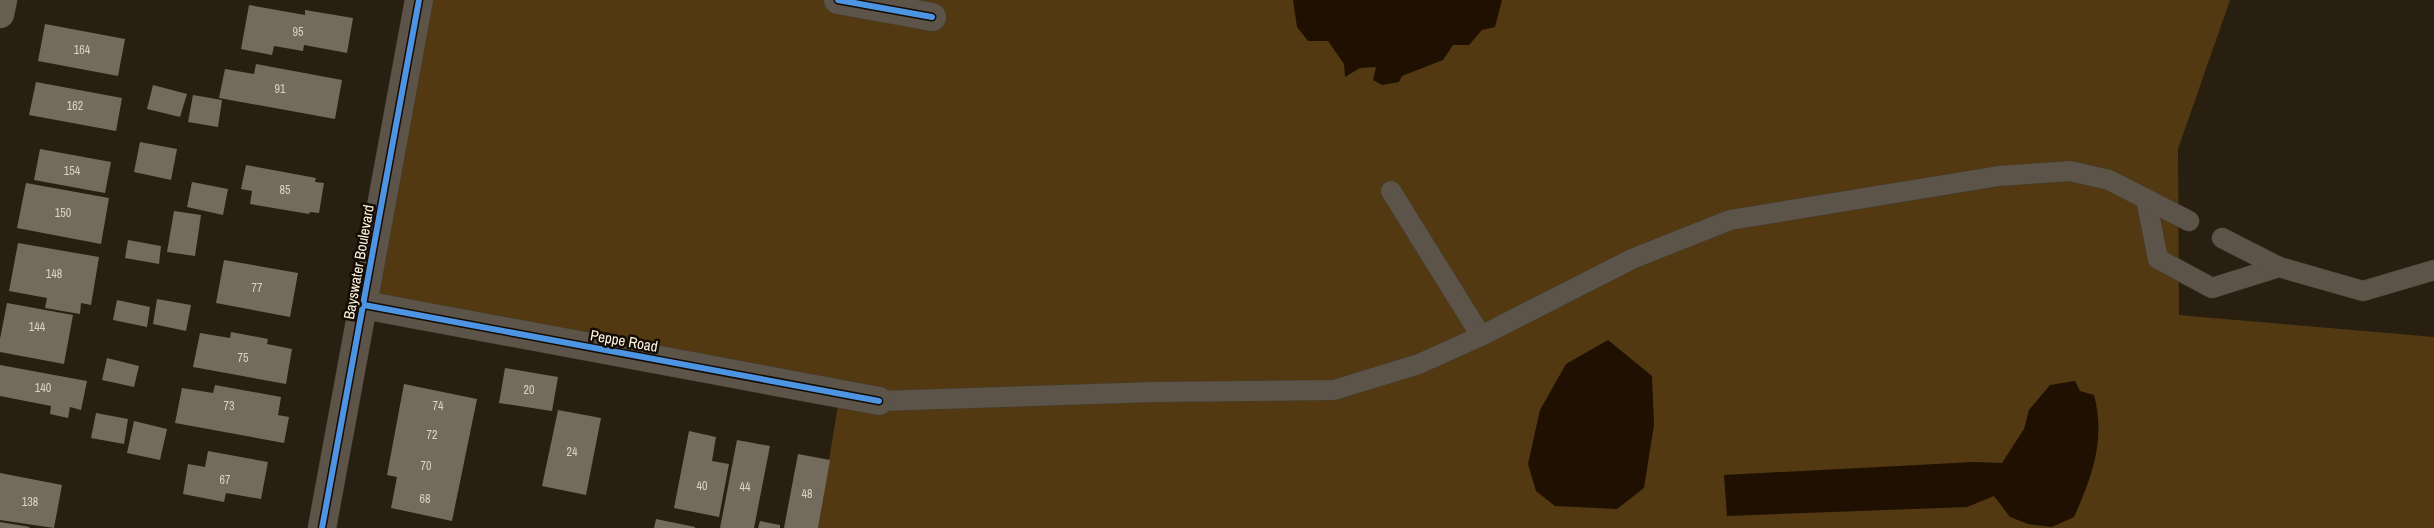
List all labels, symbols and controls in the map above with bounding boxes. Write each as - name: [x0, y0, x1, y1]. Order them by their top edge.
- house number: 95: [293, 24, 304, 40]
- house number: 164: [74, 42, 91, 58]
- house number: 91: [275, 81, 286, 97]
- house number: 162: [67, 98, 83, 114]
- house number: 154: [64, 163, 81, 179]
- house number: 85: [280, 182, 291, 198]
- street label: Bayswater Boulevard: [338, 203, 379, 321]
- house number: 150: [55, 205, 71, 221]
- house number: 148: [46, 266, 62, 282]
- house number: 77: [252, 280, 263, 296]
- house number: 144: [29, 319, 46, 335]
- street label: Peppe Road: [589, 324, 660, 357]
- house number: 75: [238, 350, 249, 366]
- house number: 140: [35, 380, 51, 396]
- house number: 20: [524, 382, 534, 398]
- house number: 73: [224, 398, 234, 414]
- house number: 74: [433, 398, 444, 414]
- house number: 72: [427, 427, 437, 443]
- house number: 24: [567, 444, 578, 460]
- house number: 70: [421, 458, 431, 474]
- house number: 67: [220, 472, 231, 488]
- house number: 40: [697, 478, 707, 494]
- house number: 44: [740, 479, 751, 495]
- house number: 48: [802, 486, 812, 502]
- house number: 68: [420, 491, 430, 507]
- house number: 138: [22, 494, 38, 510]

